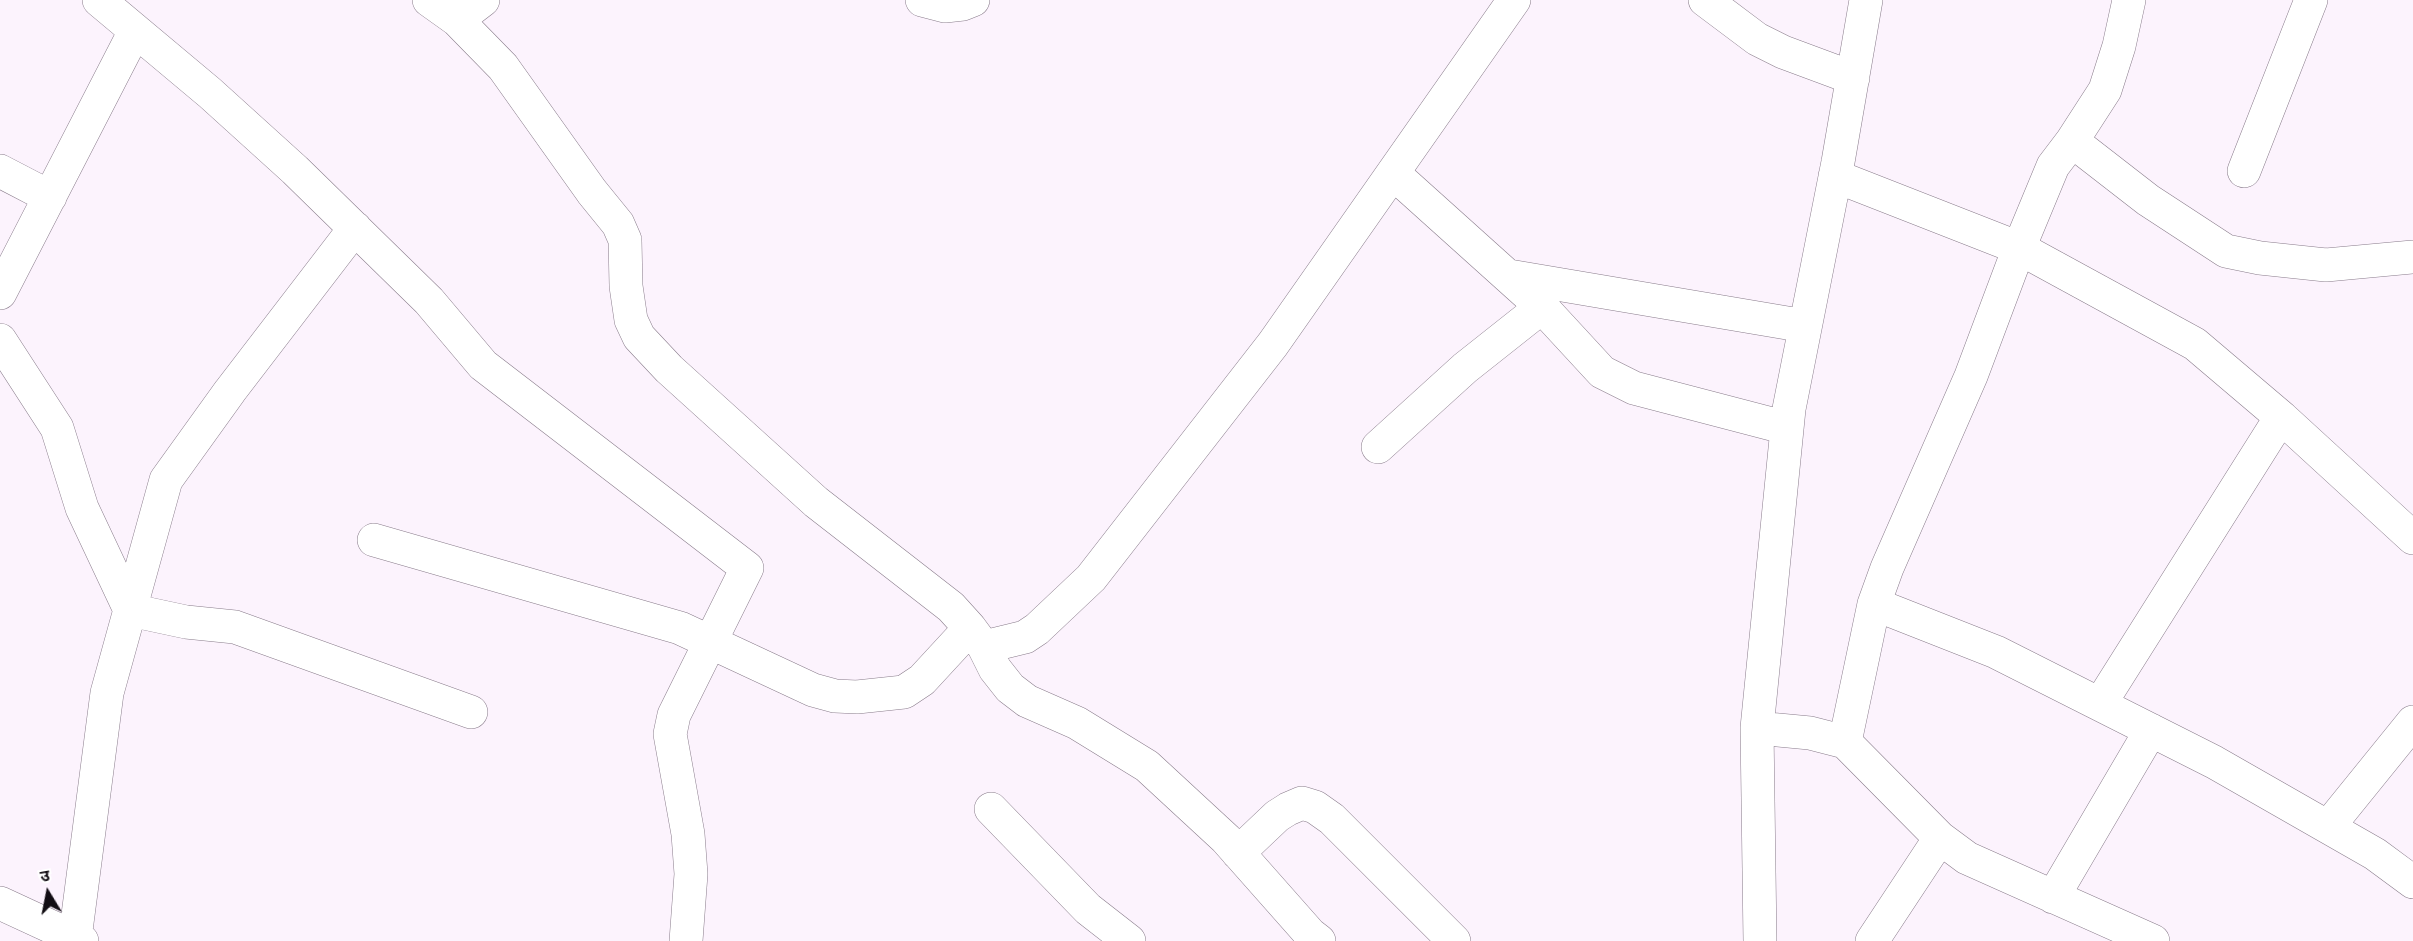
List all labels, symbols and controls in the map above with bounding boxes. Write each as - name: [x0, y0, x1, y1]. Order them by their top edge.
- north arrow: [18, 863, 78, 923]
- text: उ: [38, 864, 51, 887]

